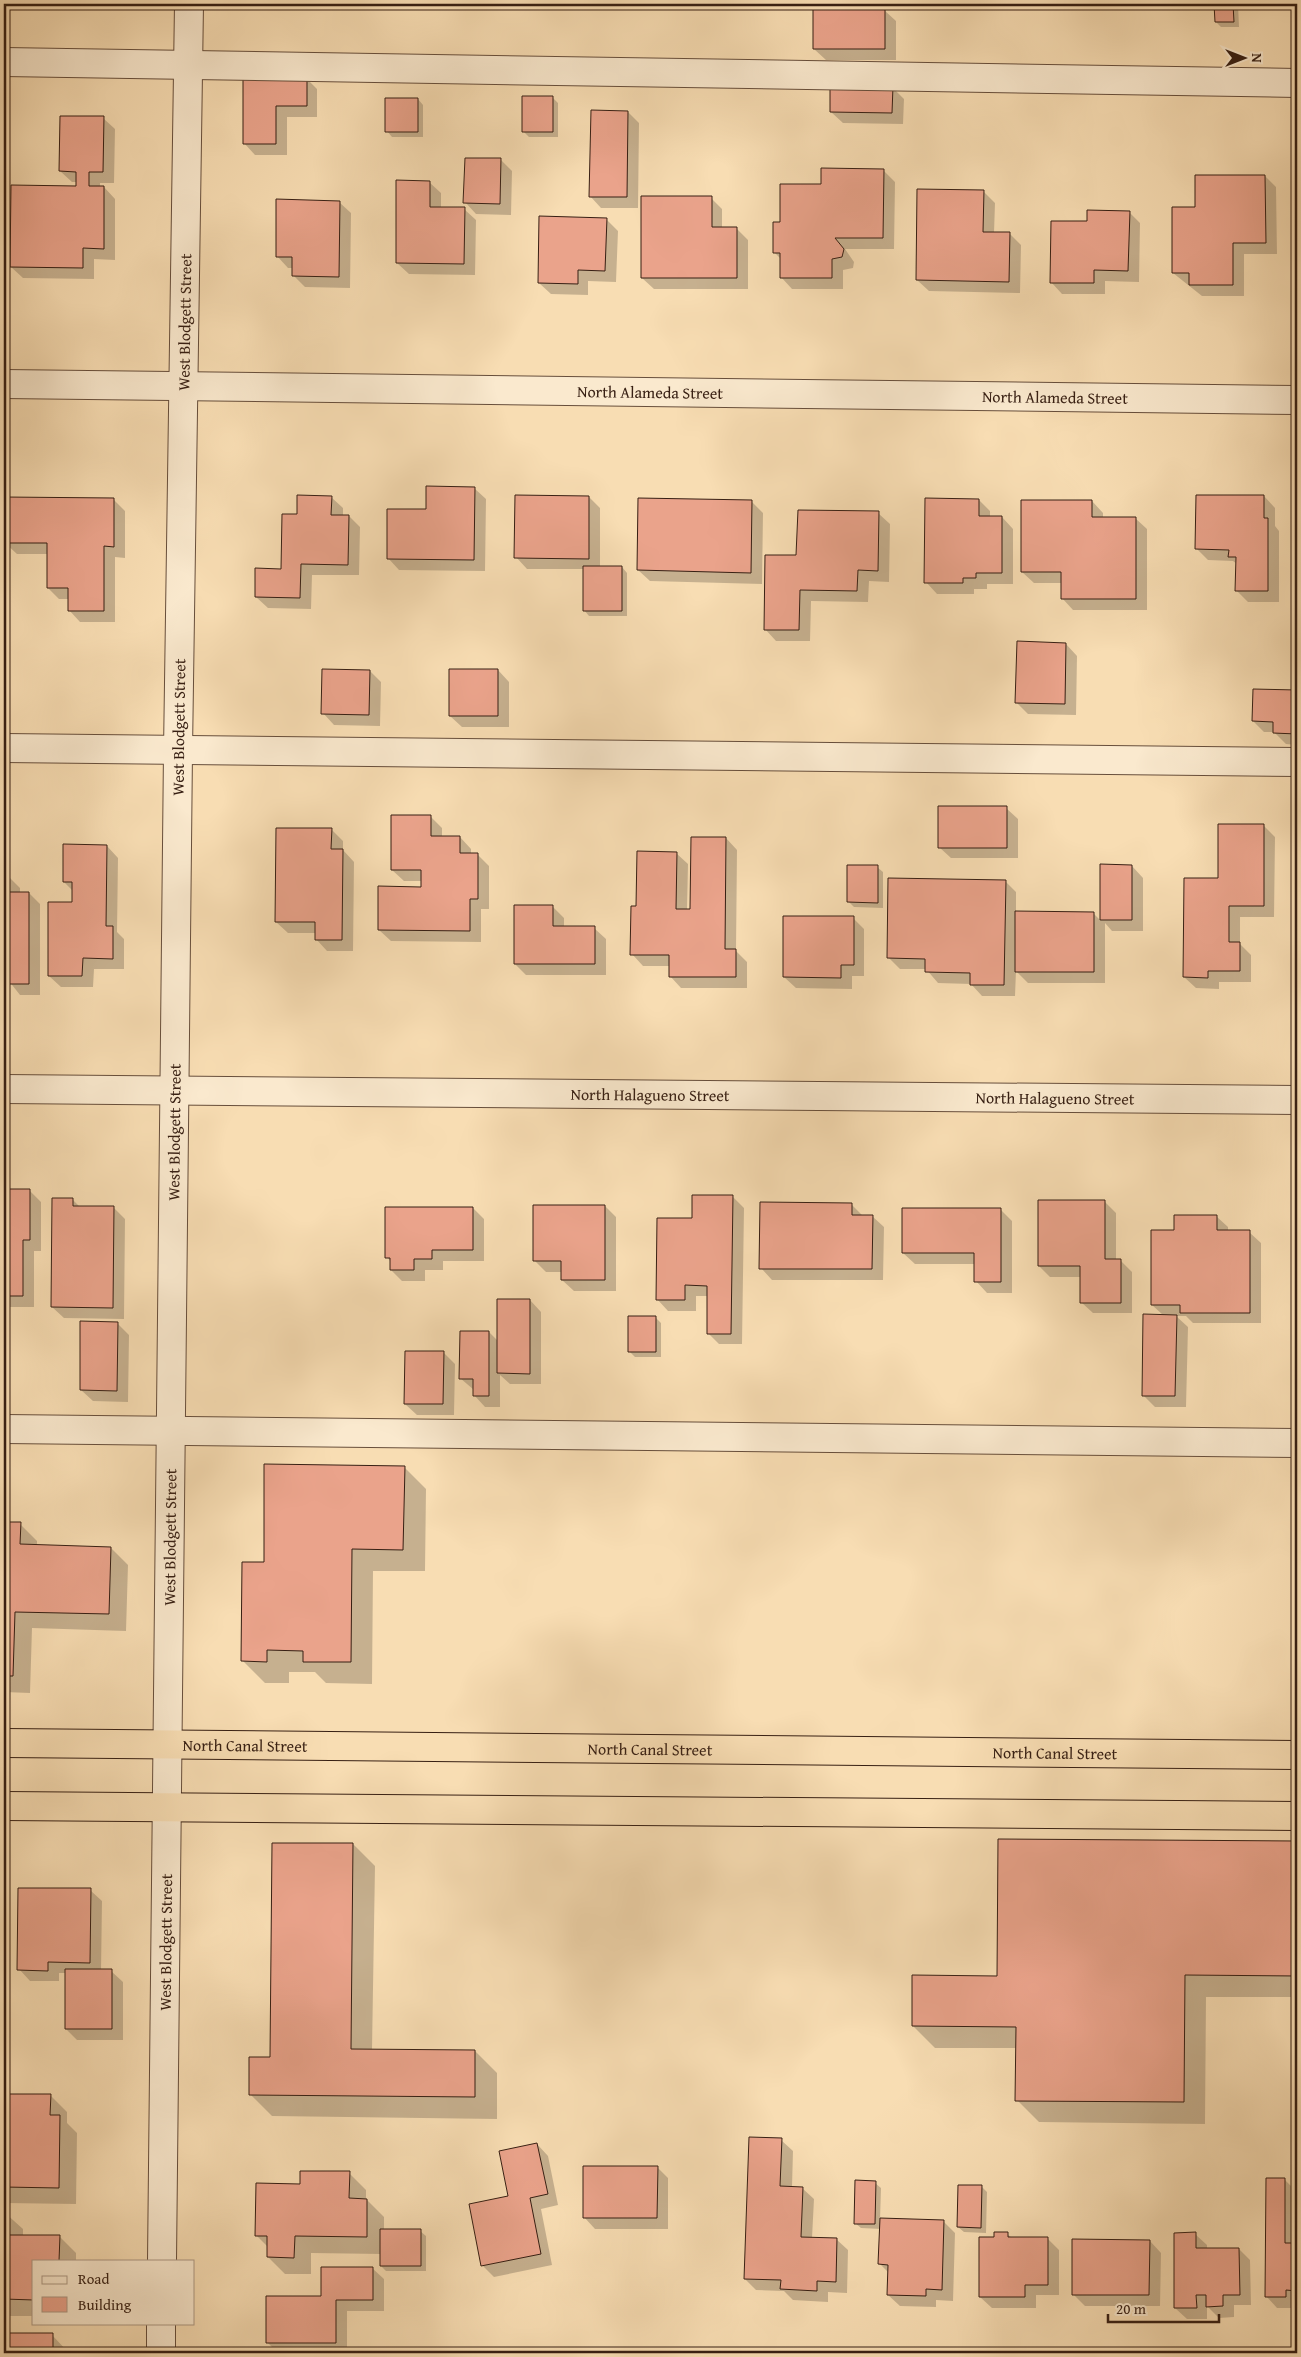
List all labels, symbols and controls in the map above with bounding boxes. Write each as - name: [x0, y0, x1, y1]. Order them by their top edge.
- north arrow: [1218, 32, 1268, 82]
- text: N: [1247, 53, 1267, 63]
- street label: West Blodgett Street: [171, 253, 197, 391]
- street label: North Alameda Street: [577, 379, 723, 405]
- street label: North Alameda Street: [982, 384, 1128, 410]
- street label: West Blodgett Street: [166, 658, 191, 796]
- street label: West Blodgett Street: [161, 1063, 187, 1201]
- street label: North Halagueno Street: [570, 1082, 730, 1107]
- street label: North Halagueno Street: [975, 1085, 1135, 1111]
- street label: West Blodgett Street: [157, 1468, 182, 1606]
- street label: North Canal Street: [182, 1733, 308, 1758]
- street label: North Canal Street: [587, 1736, 713, 1762]
- street label: North Canal Street: [992, 1740, 1118, 1765]
- street label: West Blodgett Street: [153, 1873, 178, 2011]
- legend: [32, 2260, 195, 2324]
- text: Road: [78, 2268, 109, 2289]
- scale bar: [1108, 2292, 1220, 2324]
- text: Building: [78, 2294, 132, 2315]
- text: 20 m: [1116, 2298, 1147, 2319]

